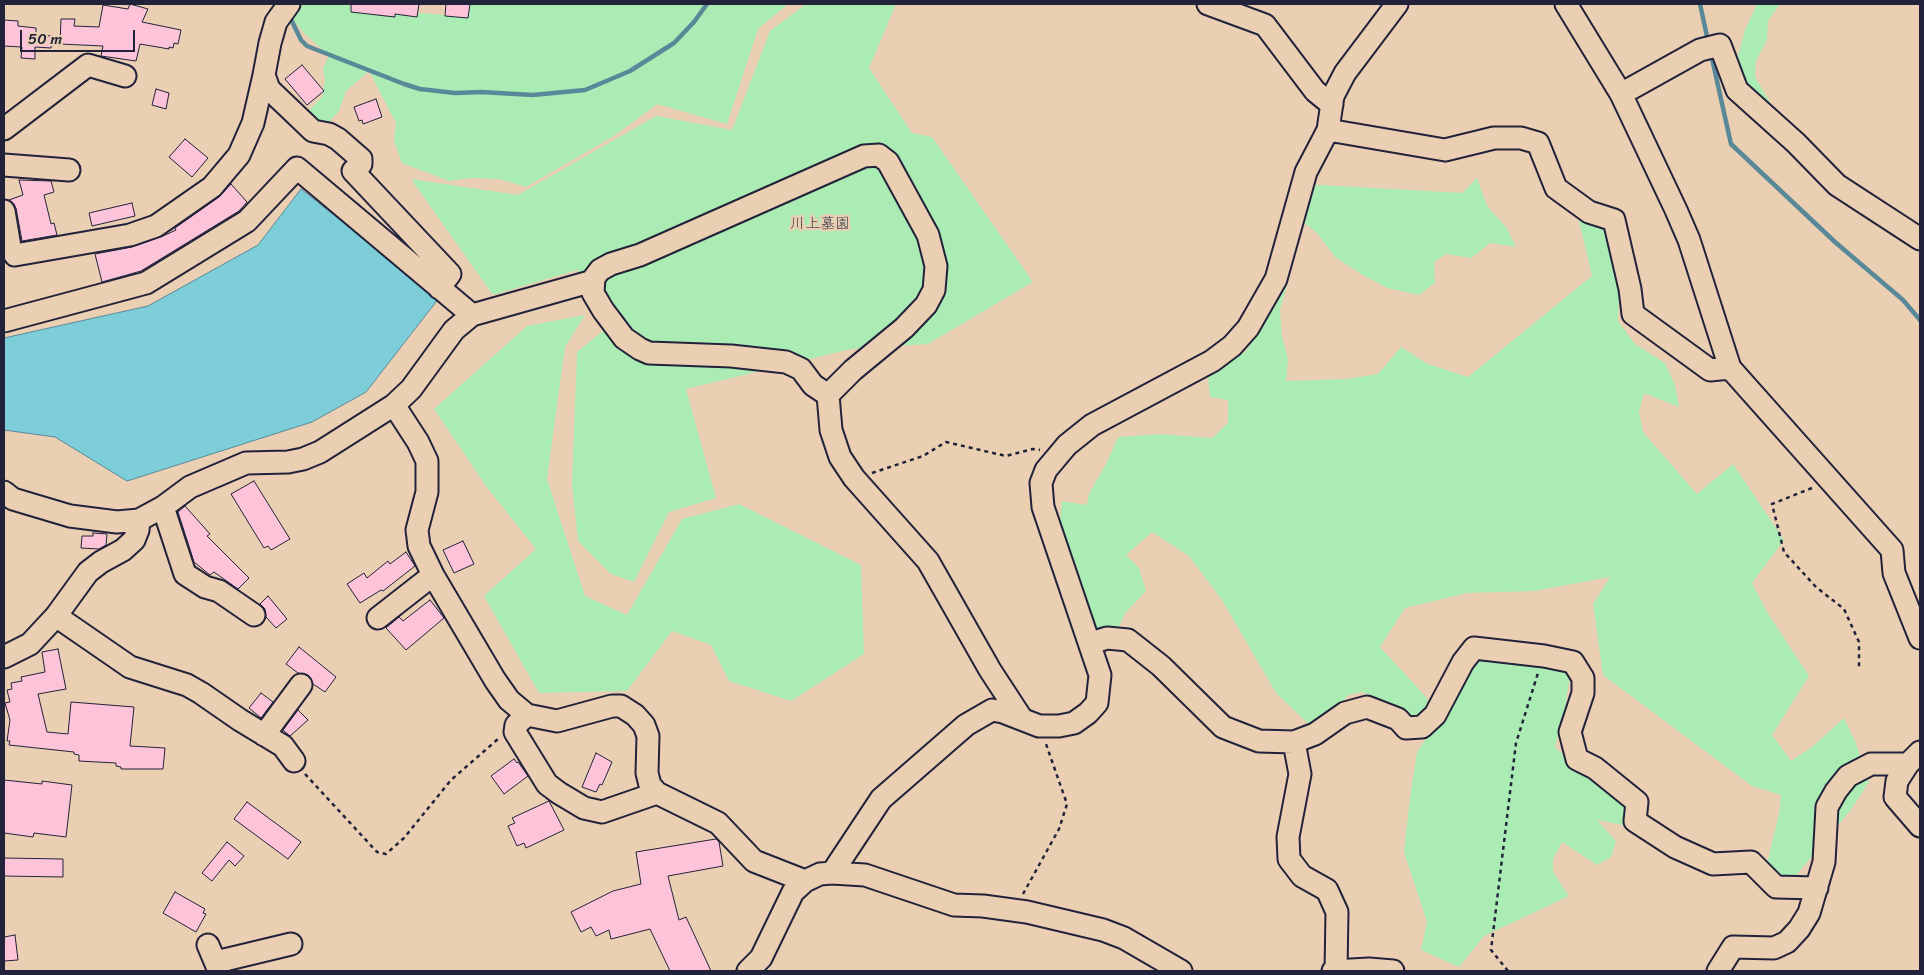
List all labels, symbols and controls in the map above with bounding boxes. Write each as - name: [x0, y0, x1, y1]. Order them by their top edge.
- scale bar: [22, 20, 138, 52]
- text: 50 m: [28, 26, 62, 52]
- park label: 川上墓園: [790, 215, 850, 233]

